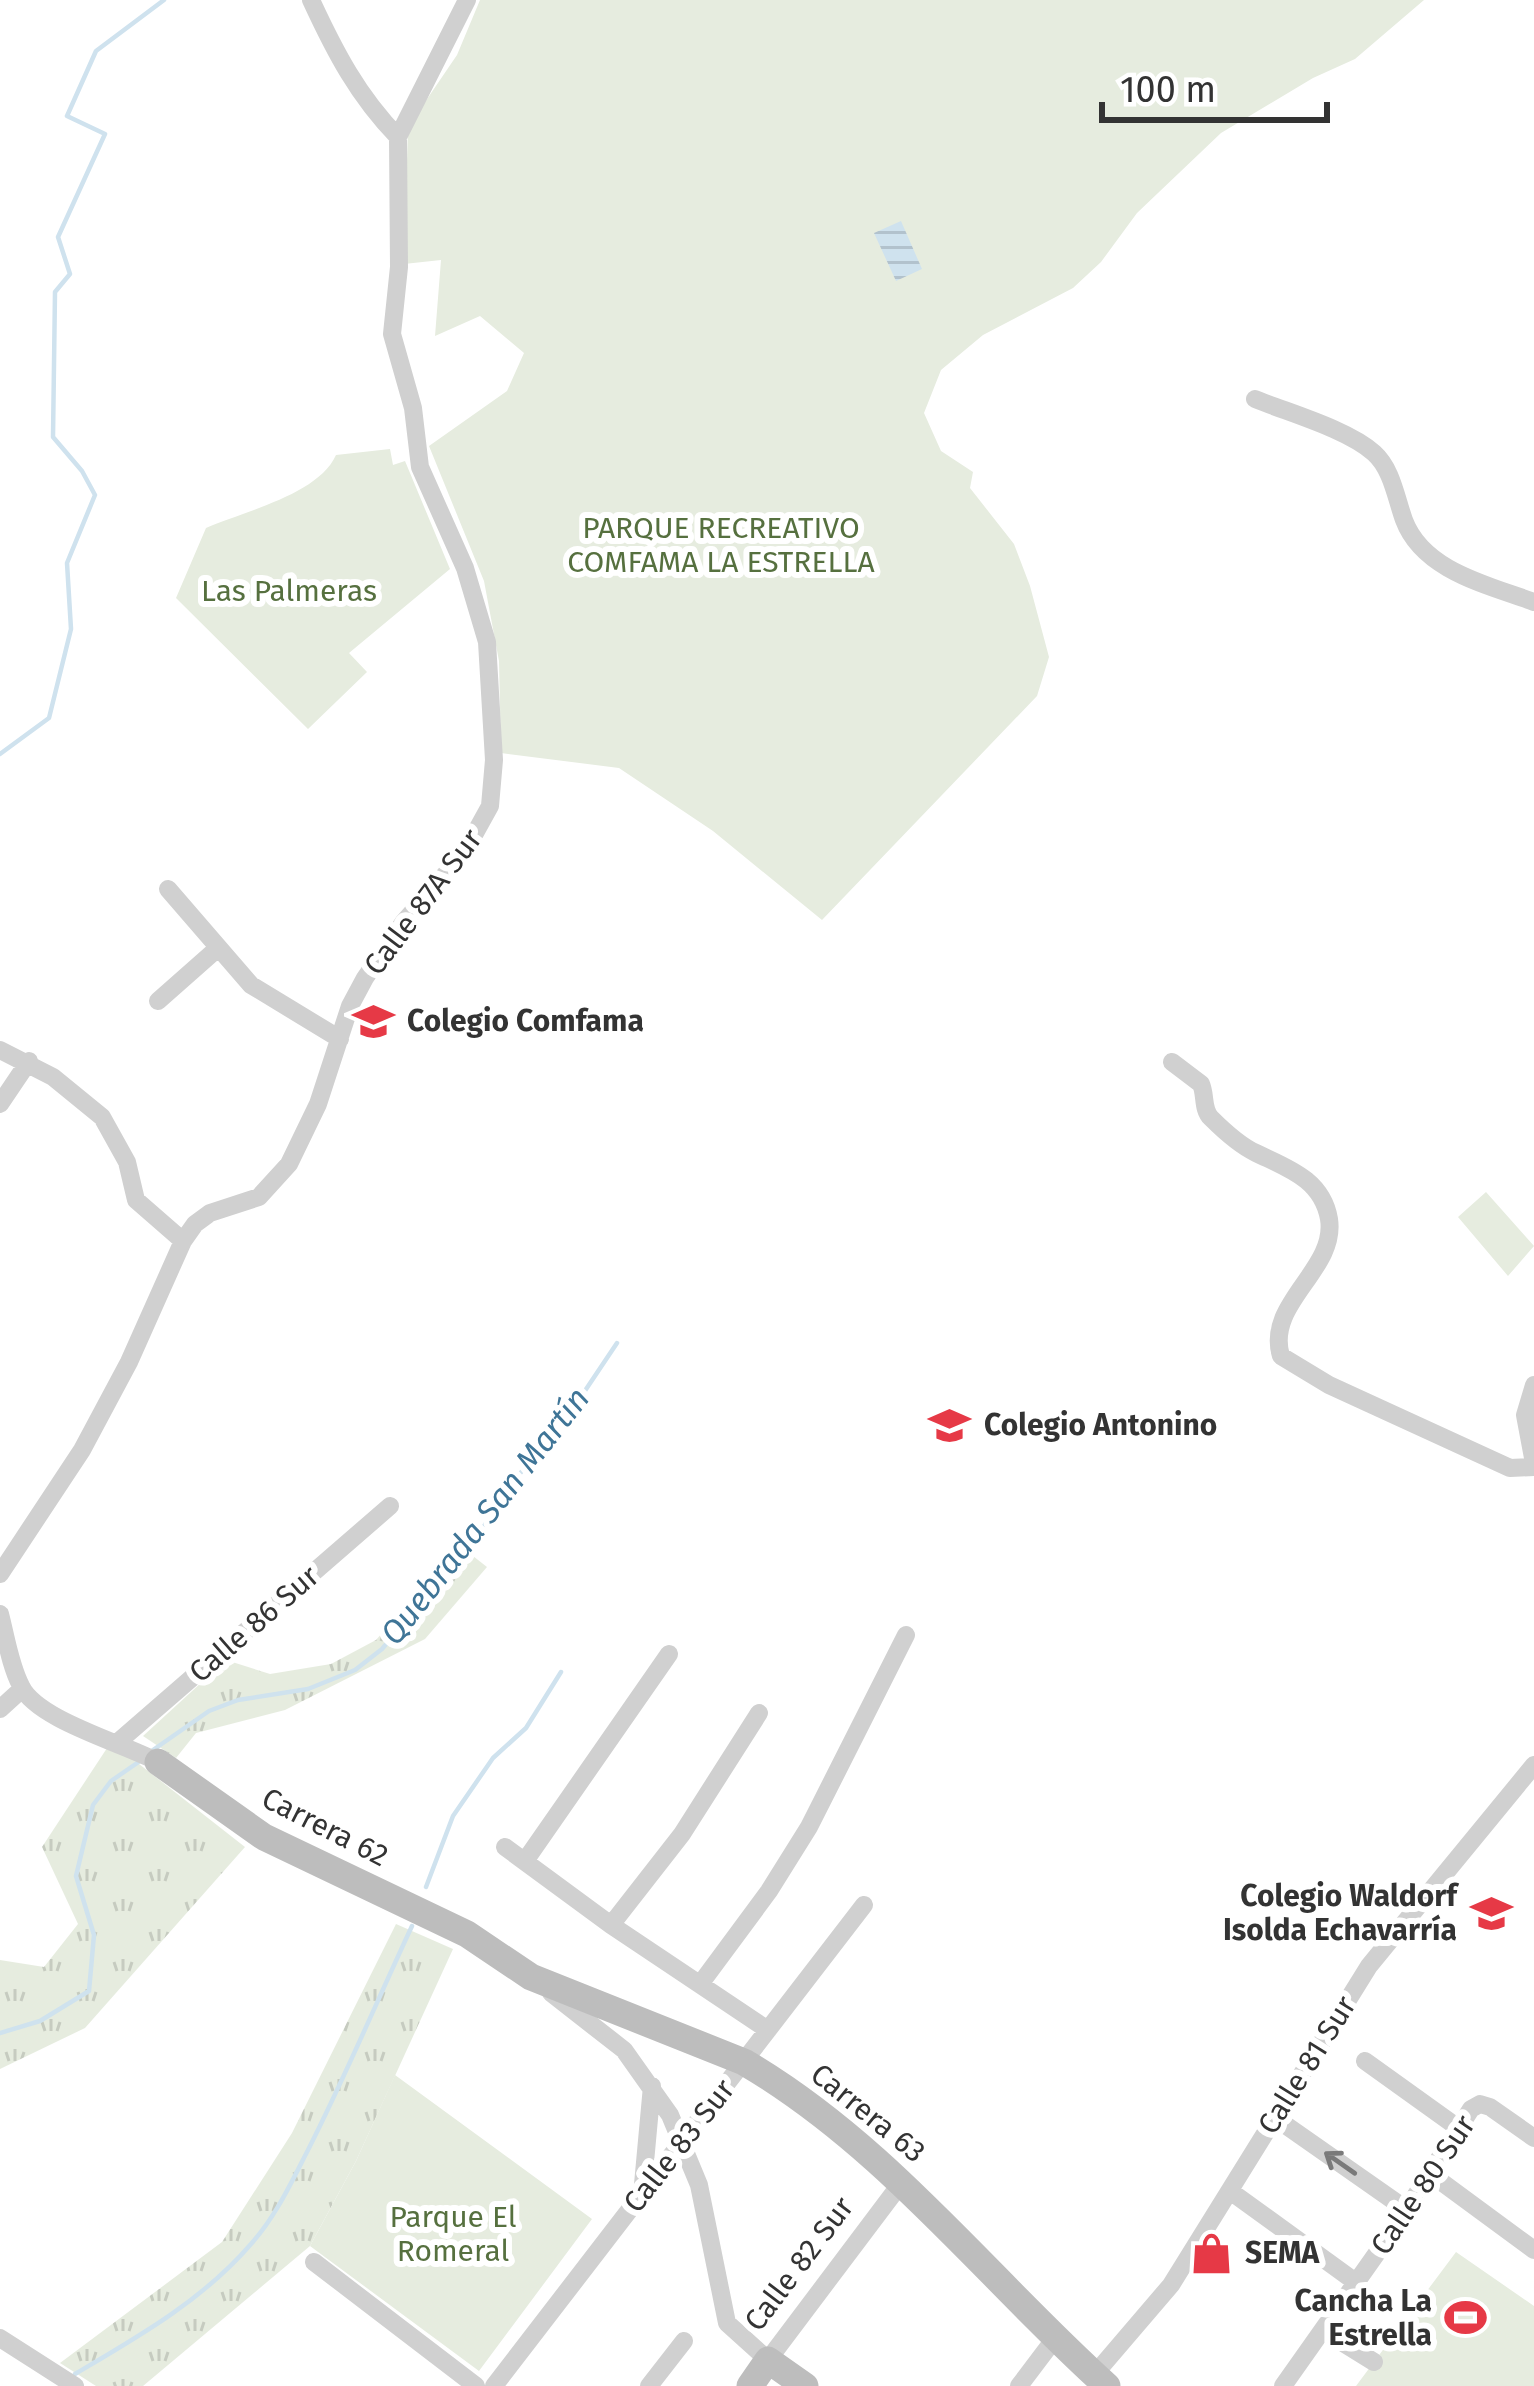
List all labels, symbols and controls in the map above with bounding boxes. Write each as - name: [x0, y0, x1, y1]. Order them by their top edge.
- scale bar: [1102, 48, 1327, 122]
- text: 100 m: [1120, 68, 1216, 112]
- park label: PARQUE RECREATIVO COMFAMA LA ESTRELLA: [567, 510, 875, 580]
- park label: Las Palmeras: [201, 573, 377, 609]
- street label: Calle 87A Sur: [356, 822, 490, 982]
- school or university icon: Colegio Comfama: [350, 998, 396, 1044]
- place label: Colegio Comfama: [407, 1003, 644, 1039]
- water label: Quebrada San Martín: [372, 1379, 598, 1653]
- school or university icon: Colegio Antonino: [927, 1402, 973, 1448]
- place label: Colegio Antonino: [984, 1407, 1217, 1443]
- street label: Calle 86 Sur: [182, 1558, 327, 1690]
- street label: Carrera 62: [256, 1780, 394, 1874]
- place label: Colegio Waldorf Isolda Echavarría: [1223, 1878, 1459, 1948]
- school or university icon: Colegio Waldorf Isolda Echavarría: [1468, 1890, 1514, 1936]
- street label: Calle 81 Sur: [1250, 1989, 1364, 2141]
- street label: Carrera 63: [803, 2056, 933, 2170]
- street label: Calle 83 Sur: [616, 2072, 742, 2220]
- street label: Calle 80 Sur: [1363, 2108, 1483, 2262]
- one-way arrow: [1324, 2151, 1358, 2176]
- street label: Calle 82 Sur: [737, 2189, 861, 2338]
- park label: Parque El Romeral: [389, 2199, 517, 2269]
- shop icon: SEMA: [1188, 2230, 1234, 2276]
- place label: SEMA: [1245, 2235, 1321, 2271]
- place label: Cancha La Estrella: [1295, 2283, 1432, 2353]
- sports icon: Cancha La Estrella: [1443, 2295, 1489, 2341]

